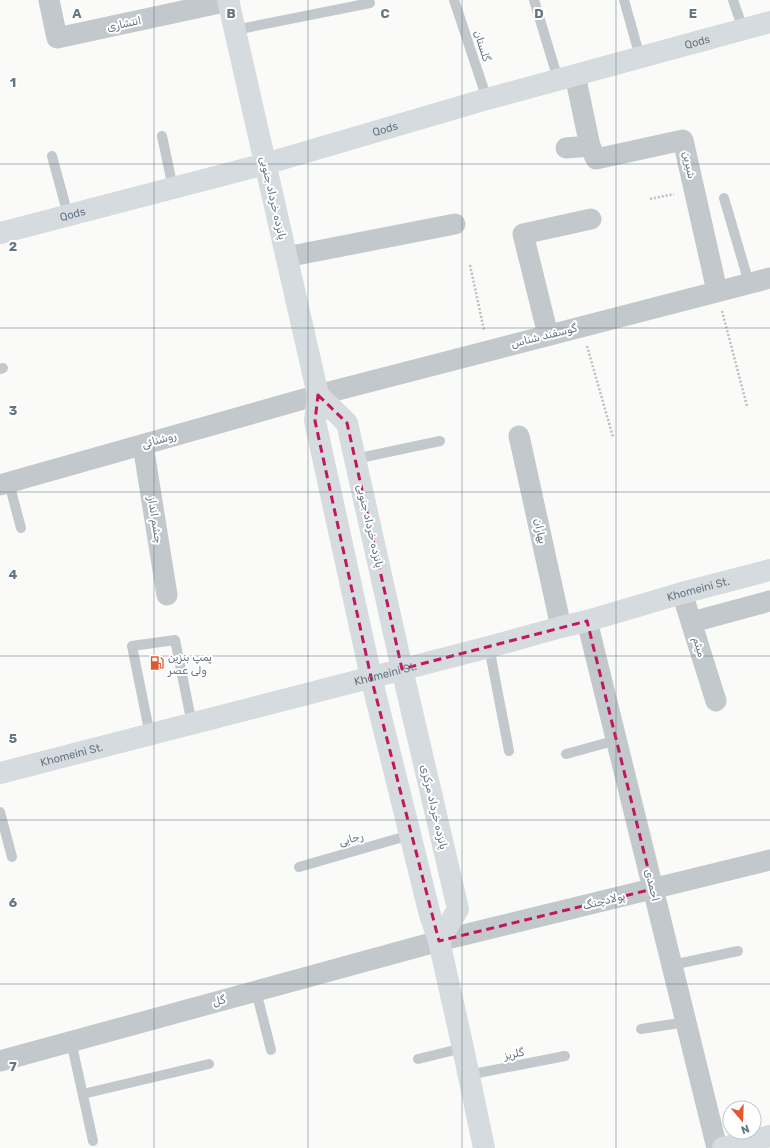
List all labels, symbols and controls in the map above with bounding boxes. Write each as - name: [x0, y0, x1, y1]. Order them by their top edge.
- text: A: [72, 6, 82, 21]
- text: B: [226, 6, 236, 21]
- text: C: [380, 6, 390, 21]
- text: D: [534, 6, 544, 21]
- text: E: [689, 6, 697, 21]
- street label: انتشاری: [106, 14, 142, 34]
- street label: گلستان: [471, 29, 493, 63]
- street label: Qods: [683, 32, 712, 51]
- text: 1: [10, 75, 16, 90]
- street label: Qods: [371, 119, 400, 139]
- street label: شیرین: [680, 150, 698, 180]
- street label: پانزده خرداد جنوبی: [256, 155, 289, 241]
- street label: Qods: [58, 204, 87, 224]
- text: 2: [9, 239, 17, 254]
- street label: گوسفند شناس: [510, 322, 579, 351]
- text: 3: [9, 403, 18, 418]
- street label: روشنائی: [140, 429, 178, 452]
- street label: پانزده خرداد جنوبی: [353, 483, 386, 569]
- street label: چشم انداز: [144, 495, 165, 545]
- street label: بهاران: [531, 517, 549, 545]
- text: 4: [9, 567, 18, 582]
- street label: Khomeini St.: [665, 574, 731, 604]
- street label: میثم: [689, 635, 708, 659]
- place label: پمپ بنزین ولی عصر: [167, 651, 212, 678]
- fuel station icon: پمپ بنزین ولی عصر: [149, 655, 165, 671]
- street label: Khomeini St.: [353, 659, 418, 688]
- text: 5: [9, 731, 17, 746]
- street label: Khomeini St.: [39, 740, 105, 769]
- street label: پانزده خرداد مرکزی: [417, 763, 450, 851]
- street label: رجایی: [337, 829, 365, 849]
- street label: احمدی: [642, 867, 662, 903]
- street label: پولادچنگ: [581, 889, 627, 914]
- text: 6: [9, 895, 18, 910]
- street label: گل: [211, 993, 227, 1009]
- street label: گلریز: [502, 1046, 525, 1062]
- text: 7: [9, 1059, 17, 1074]
- north arrow: [722, 1100, 762, 1140]
- text: N: [739, 1122, 751, 1136]

